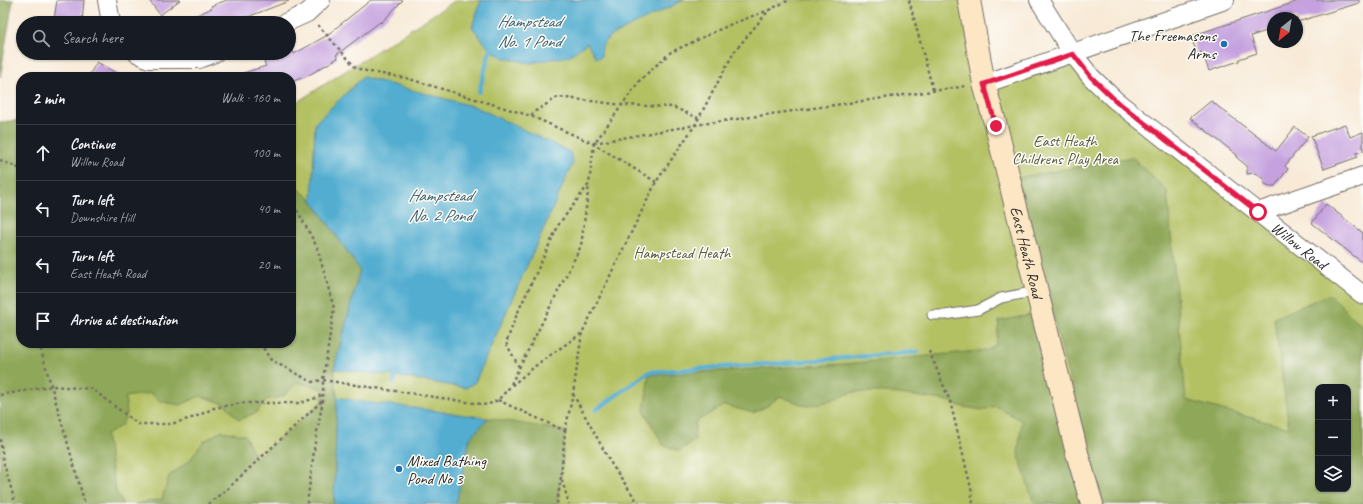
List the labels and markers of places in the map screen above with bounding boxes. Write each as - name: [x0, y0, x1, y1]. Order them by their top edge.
- place label: The Freemasons Arms: [1129, 26, 1218, 64]
- marker: The Freemasons Arms: [1219, 39, 1229, 49]
- place label: Mixed Bathing Pond No 3: [407, 451, 487, 489]
- marker: Mixed Bathing Pond No 3: [394, 464, 404, 474]

